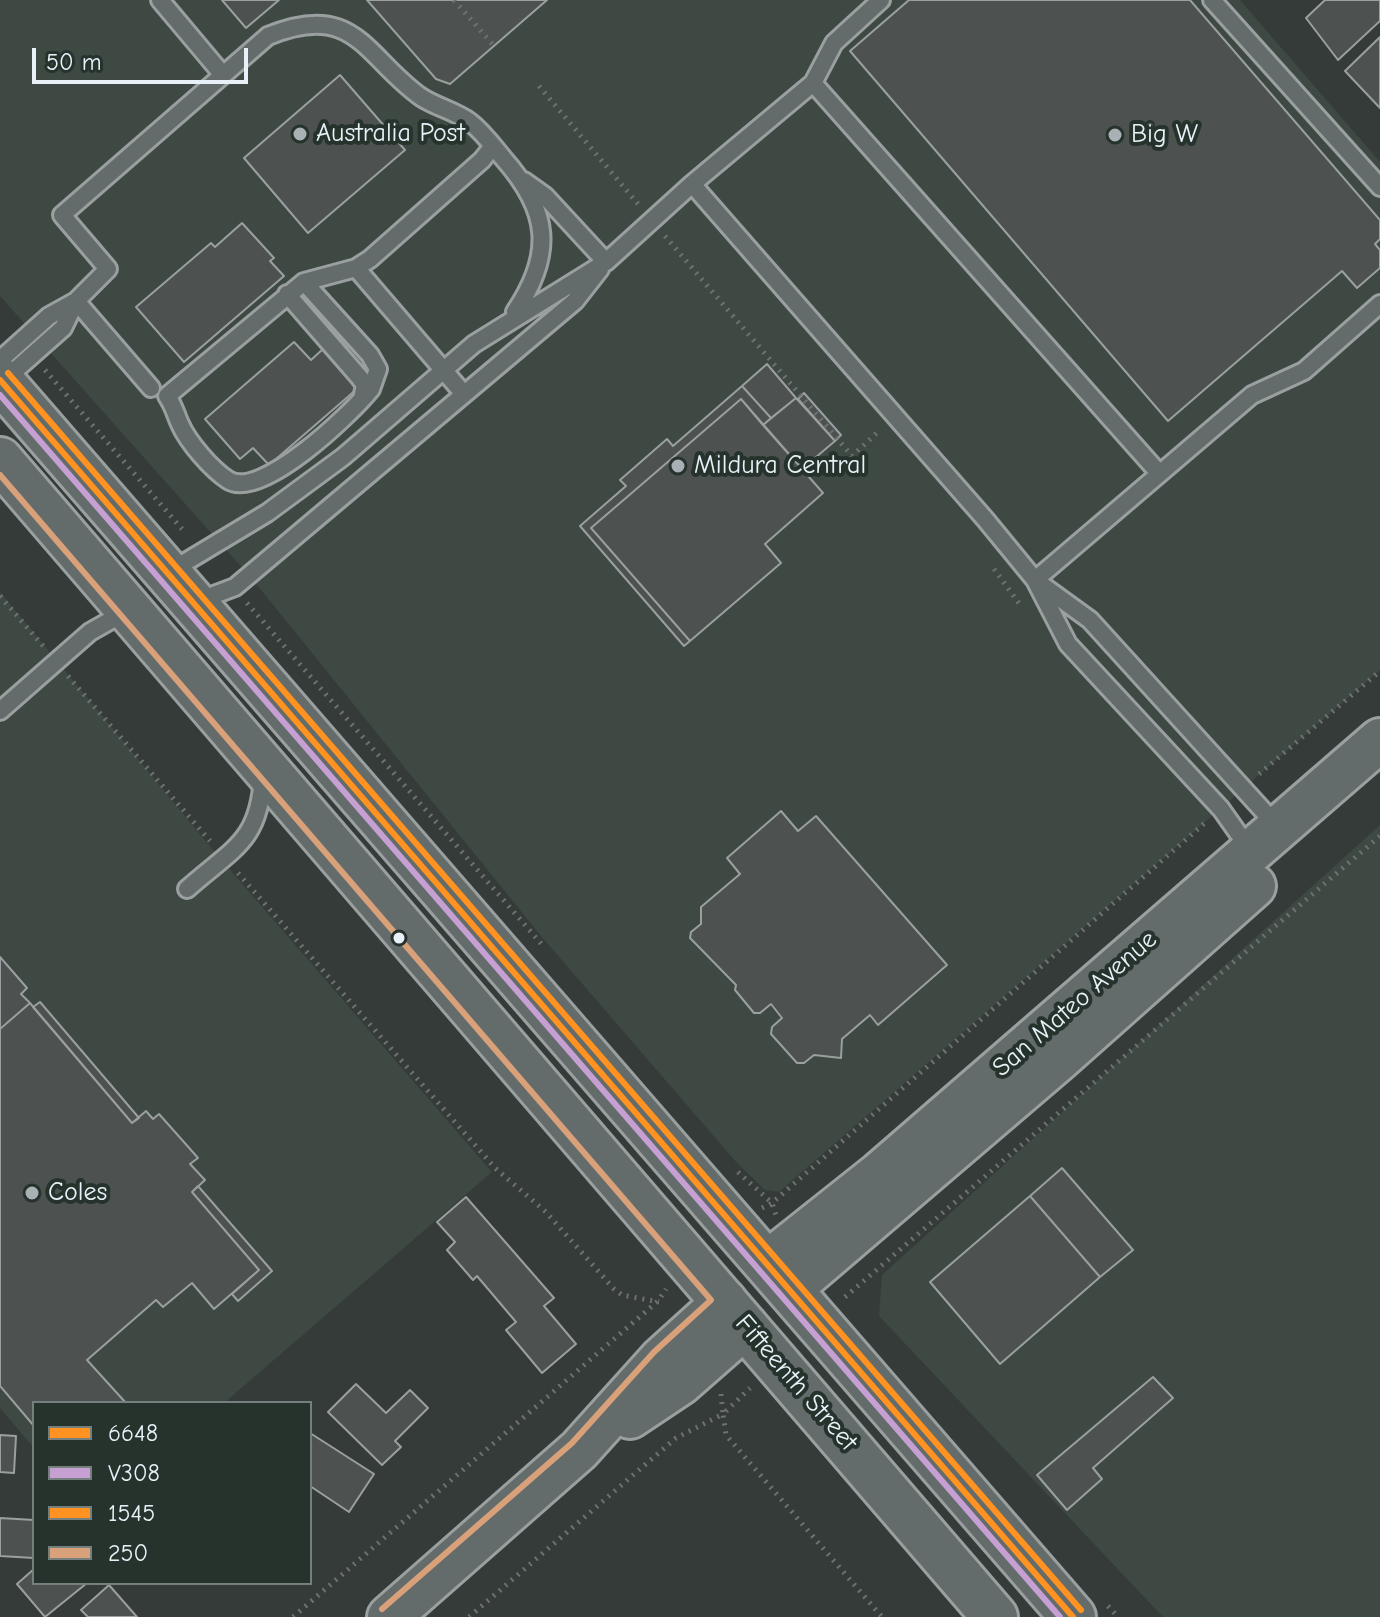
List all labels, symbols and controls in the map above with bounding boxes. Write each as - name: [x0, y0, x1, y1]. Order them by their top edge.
- scale bar: [36, 32, 252, 82]
- text: 50 m: [46, 48, 102, 76]
- place label: Australia Post: [316, 118, 465, 150]
- place label: Big W: [1131, 119, 1198, 151]
- marker: Australia Post: [291, 125, 309, 143]
- marker: Big W: [1106, 126, 1124, 144]
- place label: Mildura Central: [694, 450, 866, 482]
- marker: Mildura Central: [669, 457, 687, 475]
- street label: San Mateo Avenue: [987, 924, 1163, 1084]
- unlabelled marker: [391, 930, 407, 946]
- place label: Coles: [48, 1177, 107, 1209]
- marker: Coles: [23, 1184, 41, 1202]
- street label: Fifteenth Street: [728, 1308, 864, 1458]
- legend: [32, 1401, 312, 1585]
- text: 6648: [108, 1419, 158, 1447]
- text: V308: [108, 1459, 160, 1487]
- text: 1545: [108, 1499, 155, 1527]
- text: 250: [108, 1539, 148, 1567]

